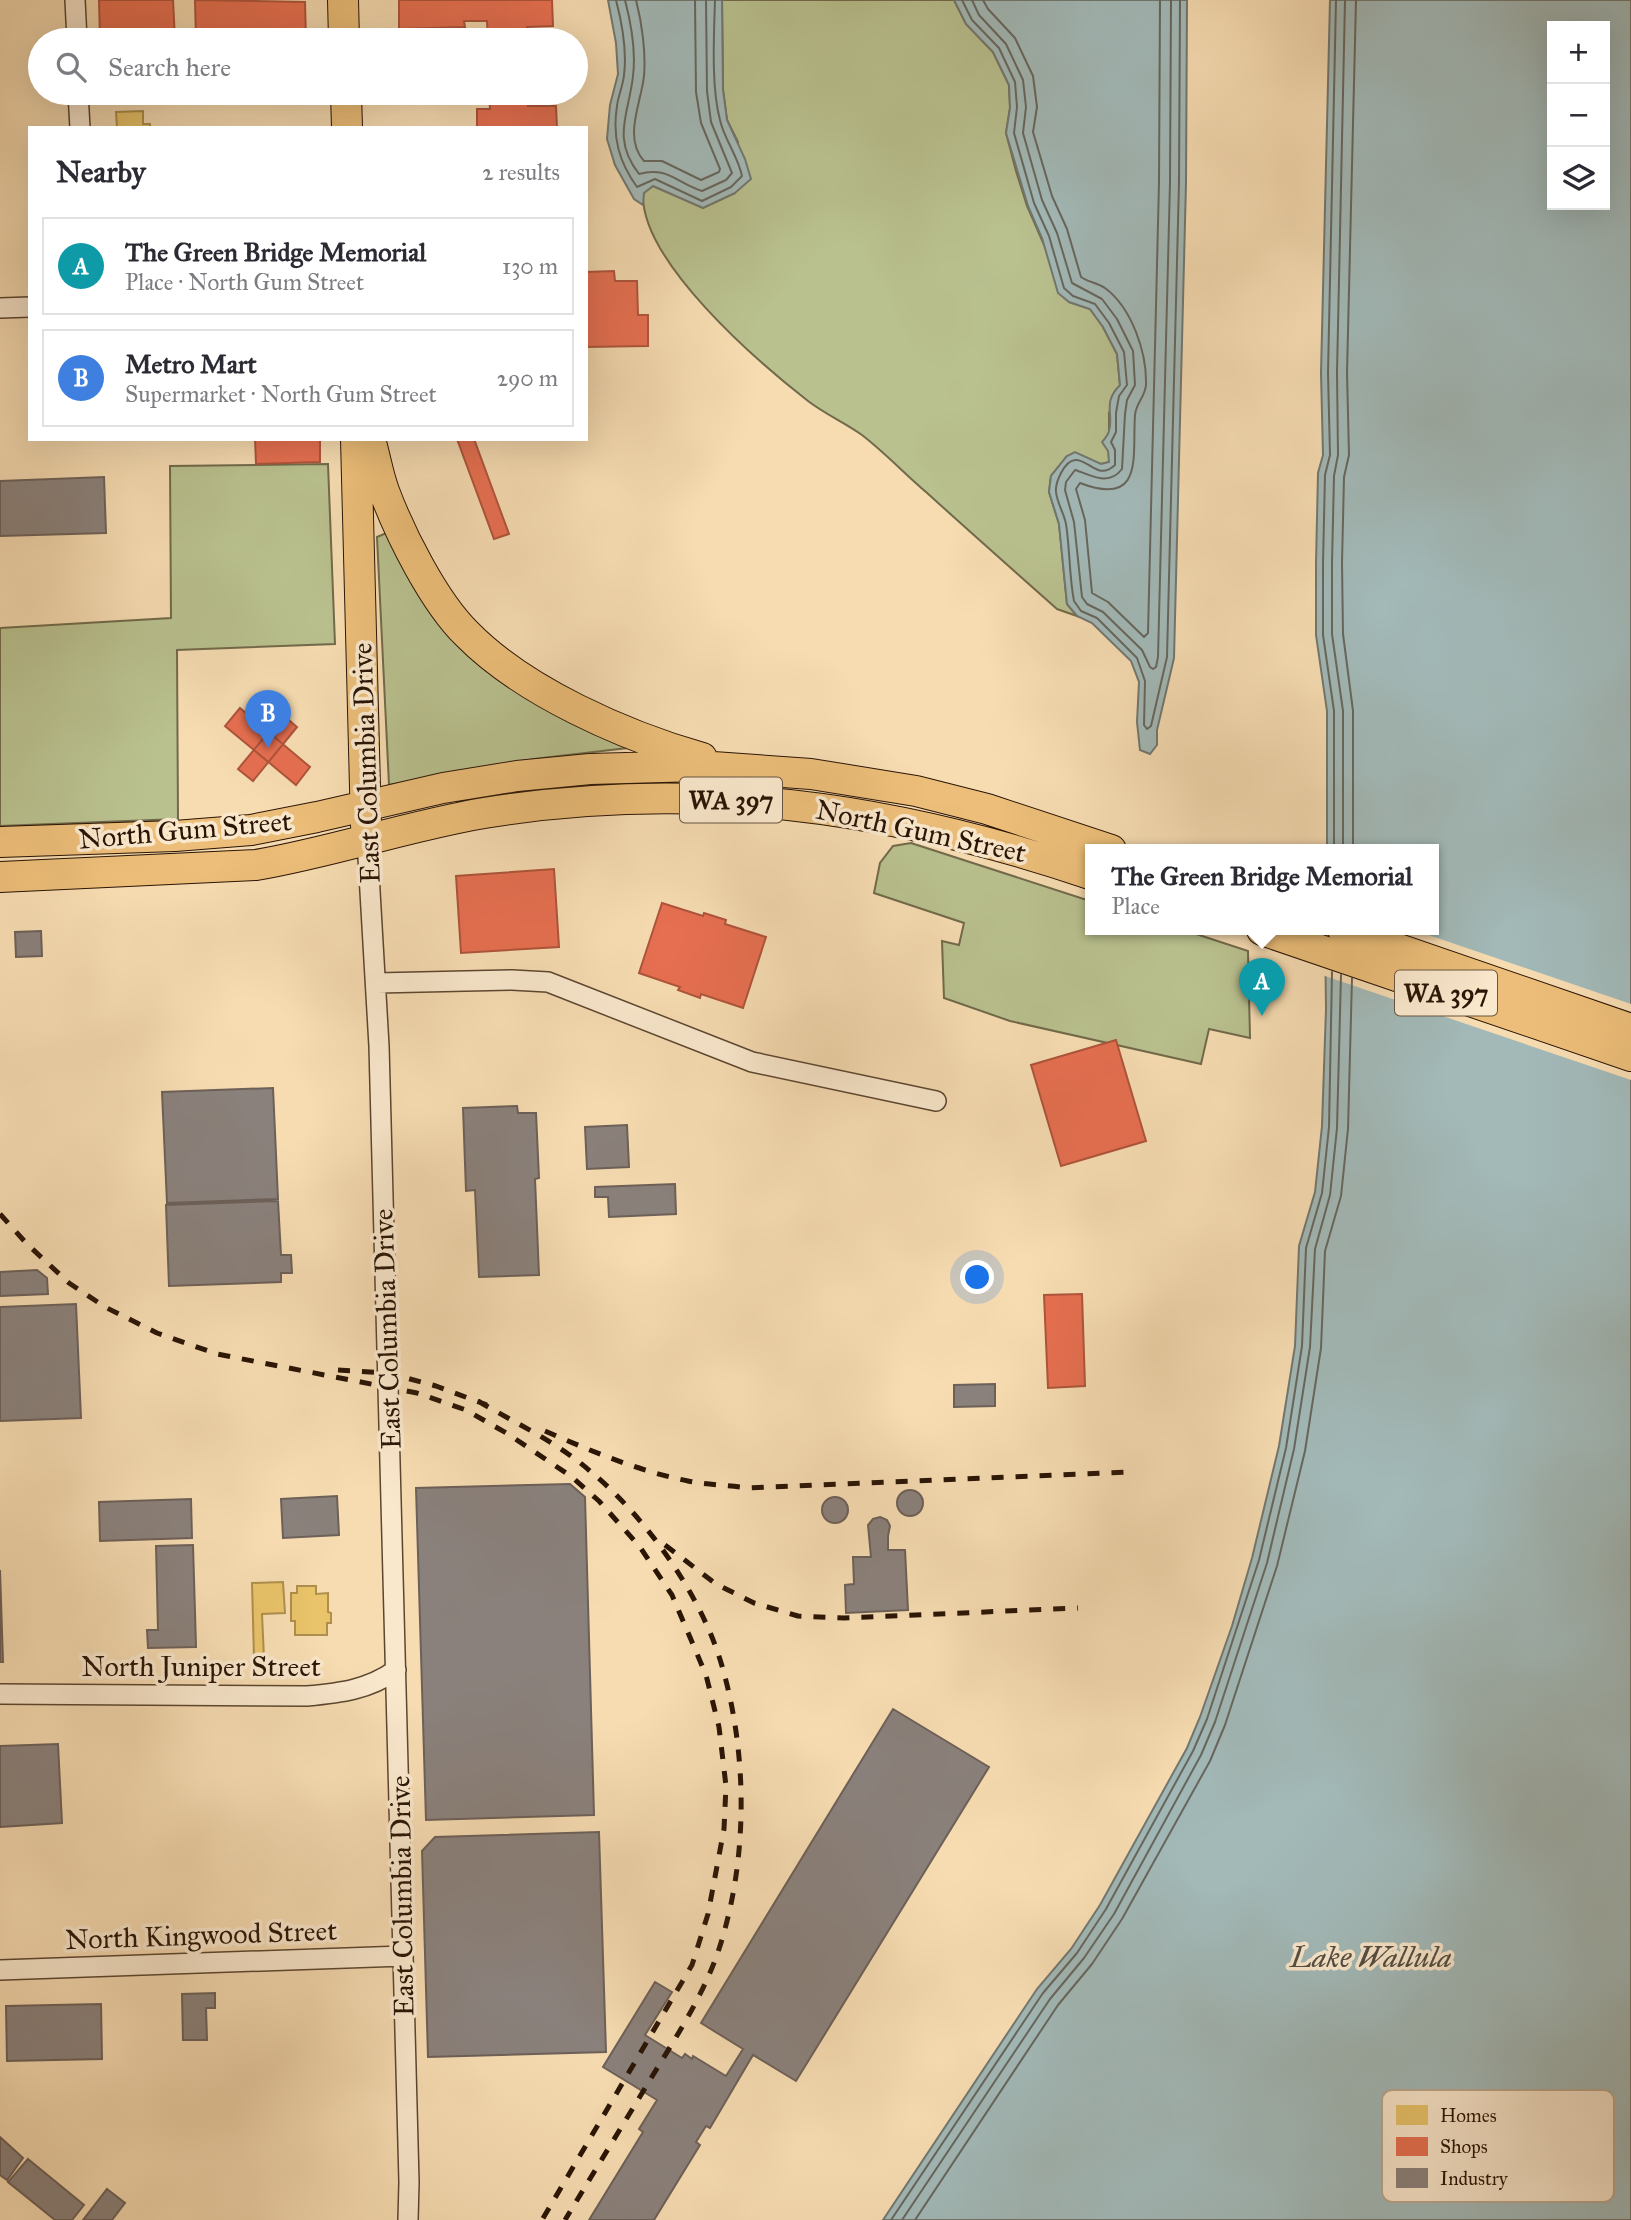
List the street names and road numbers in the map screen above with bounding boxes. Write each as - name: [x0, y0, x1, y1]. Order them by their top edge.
- street label: East Columbia Drive: [344, 642, 388, 884]
- road number: WA 397: [680, 778, 782, 822]
- street label: North Gum Street: [813, 792, 1029, 870]
- street label: North Gum Street: [77, 803, 293, 857]
- road number: WA 397: [1395, 970, 1497, 1016]
- street label: East Columbia Drive: [365, 1208, 409, 1450]
- street label: North Juniper Street: [81, 1649, 321, 1684]
- street label: East Columbia Drive: [382, 1775, 422, 2017]
- street label: North Kingwood Street: [64, 1913, 338, 1957]

